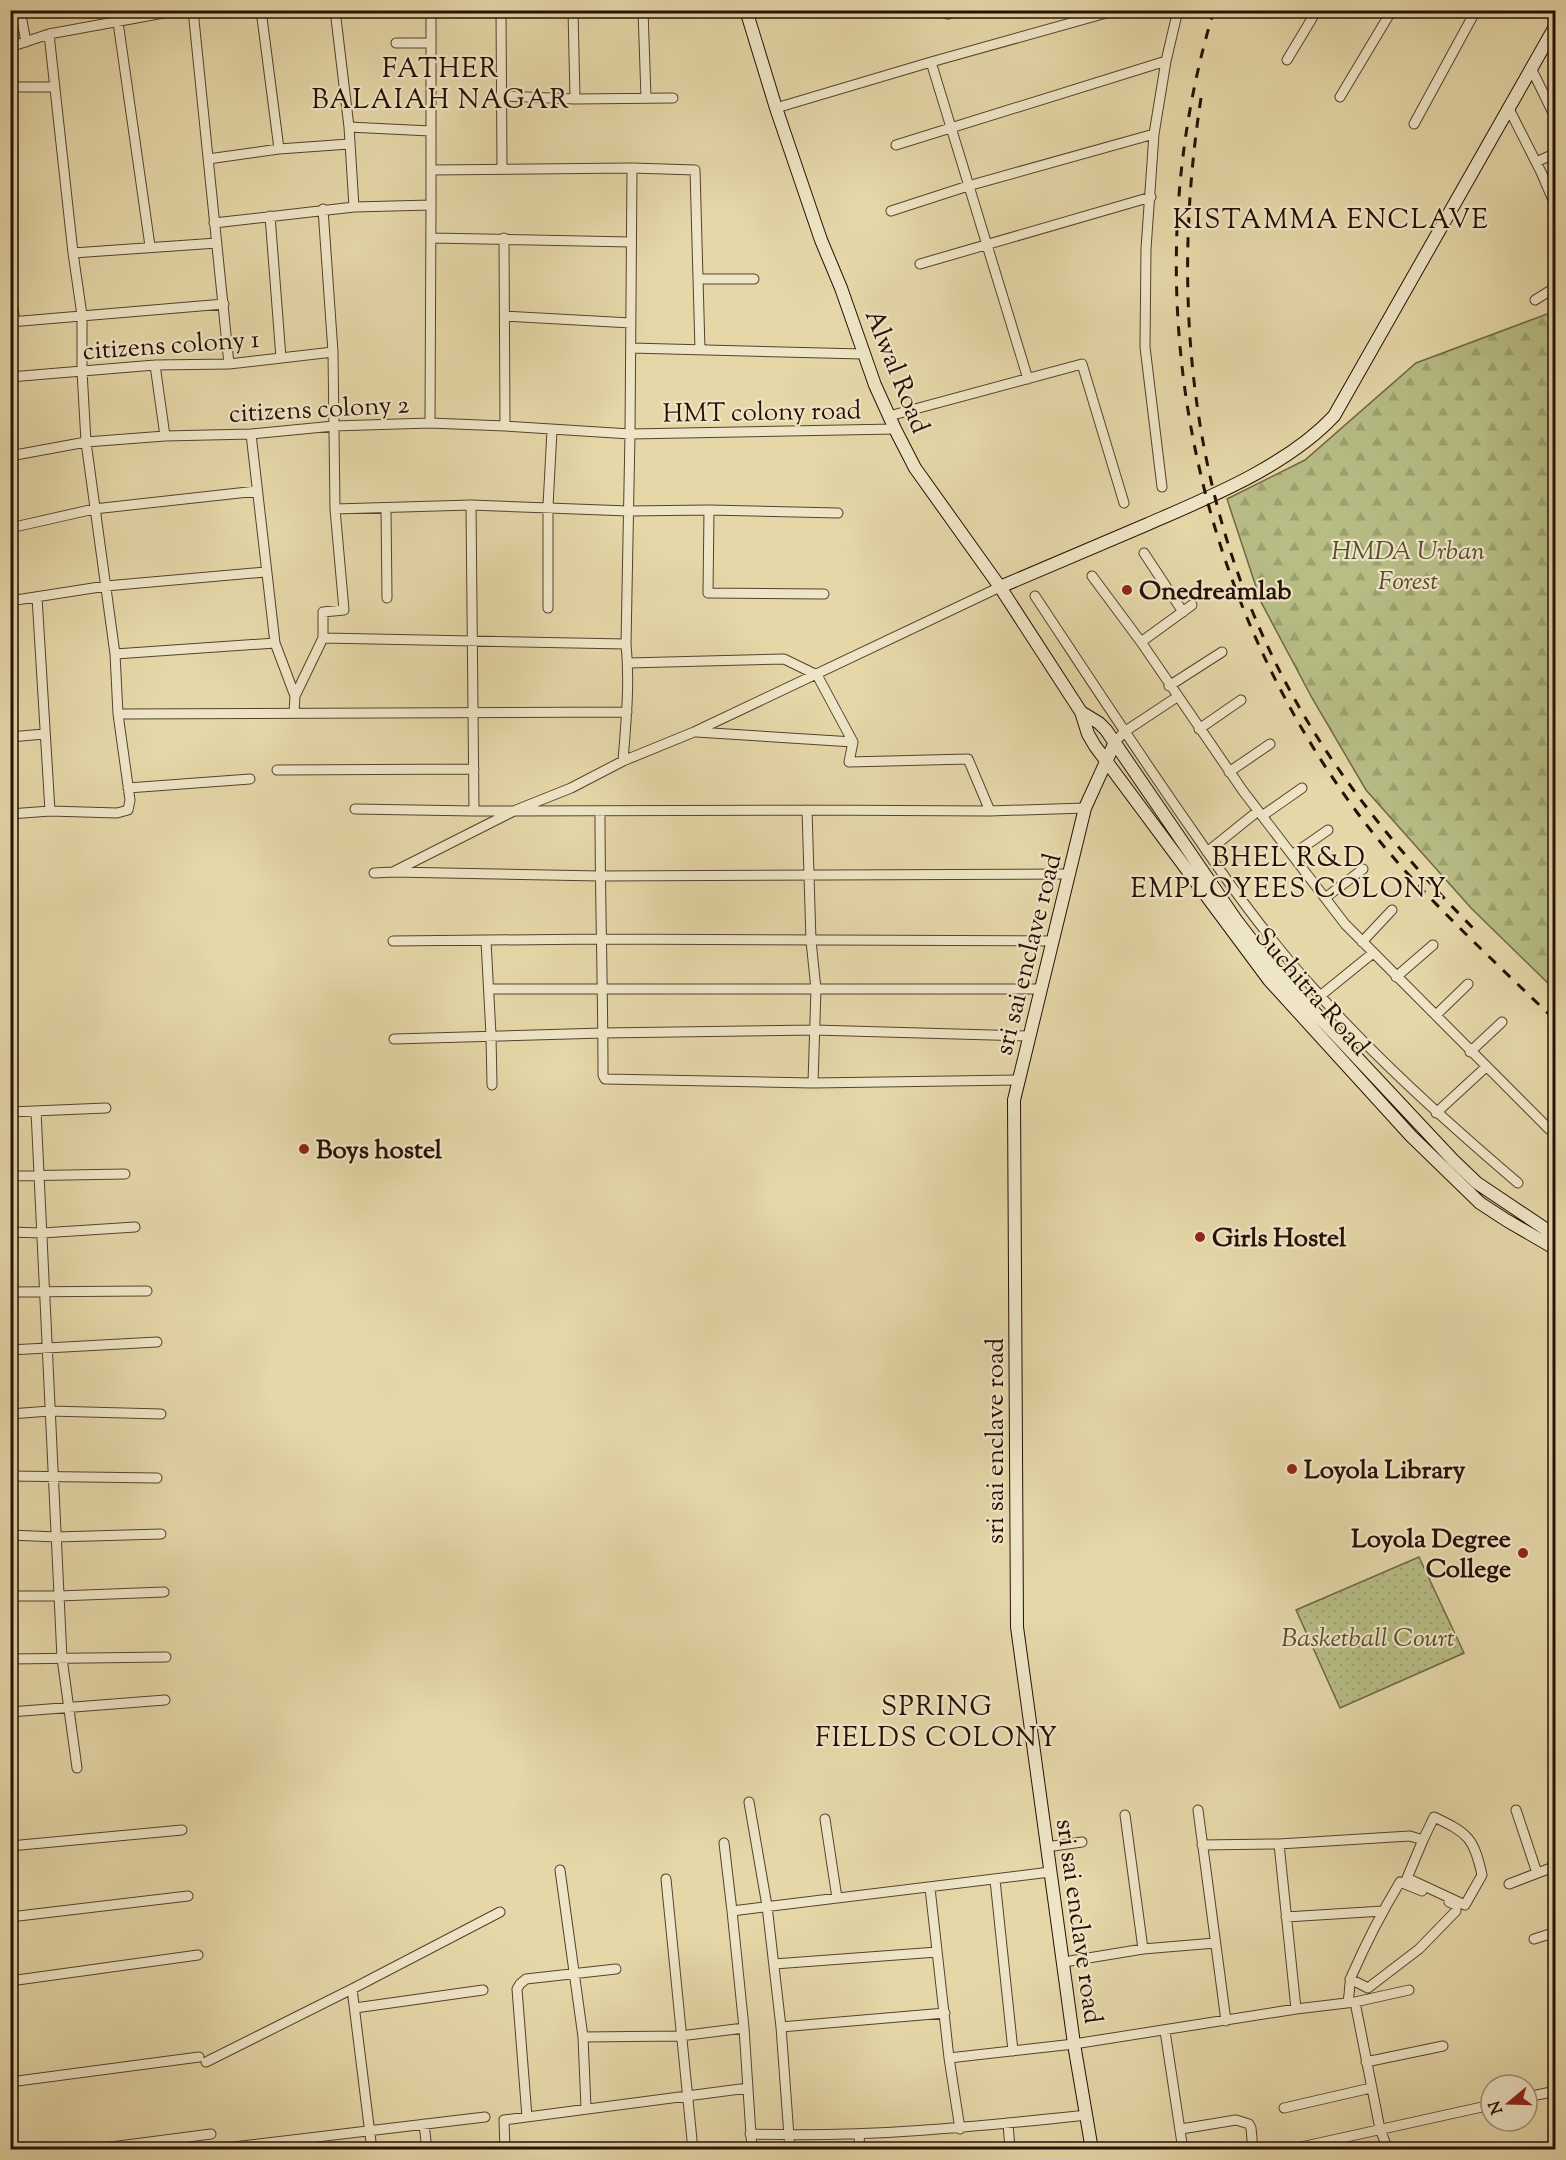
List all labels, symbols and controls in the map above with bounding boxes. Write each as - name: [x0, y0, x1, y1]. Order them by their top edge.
- district label: FATHER BALAIAH NAGAR: [312, 51, 570, 121]
- district label: KISTAMMA ENCLAVE: [1173, 202, 1489, 241]
- street label: Alwal Road: [854, 304, 937, 440]
- street label: citizens colony 1: [81, 322, 261, 371]
- street label: citizens colony 2: [228, 387, 410, 434]
- street label: HMT colony road: [662, 393, 862, 434]
- park label: HMDA Urban Forest: [1331, 534, 1485, 601]
- place label: Onedreamlab: [1139, 574, 1291, 611]
- marker: Onedreamlab: [1120, 583, 1134, 597]
- district label: BHEL R&D EMPLOYEES COLONY: [1130, 840, 1448, 910]
- street label: sri sai enclave road: [986, 850, 1072, 1059]
- street label: Suchitra Road: [1245, 920, 1378, 1065]
- place label: Boys hostel: [316, 1133, 443, 1170]
- marker: Boys hostel: [297, 1142, 311, 1156]
- place label: Girls Hostel: [1212, 1221, 1347, 1258]
- marker: Girls Hostel: [1193, 1230, 1207, 1244]
- street label: sri sai enclave road: [978, 1337, 1015, 1544]
- place label: Loyola Library: [1304, 1453, 1466, 1490]
- marker: Loyola Library: [1285, 1462, 1299, 1476]
- place label: Loyola Degree College: [1351, 1522, 1511, 1589]
- marker: Loyola Degree College: [1516, 1546, 1530, 1560]
- park label: Basketball Court: [1281, 1621, 1455, 1658]
- district label: SPRING FIELDS COLONY: [815, 1689, 1059, 1759]
- street label: sri sai enclave road: [1045, 1817, 1110, 2026]
- north arrow: [1479, 2073, 1539, 2133]
- text: N: [1484, 2097, 1510, 2117]

